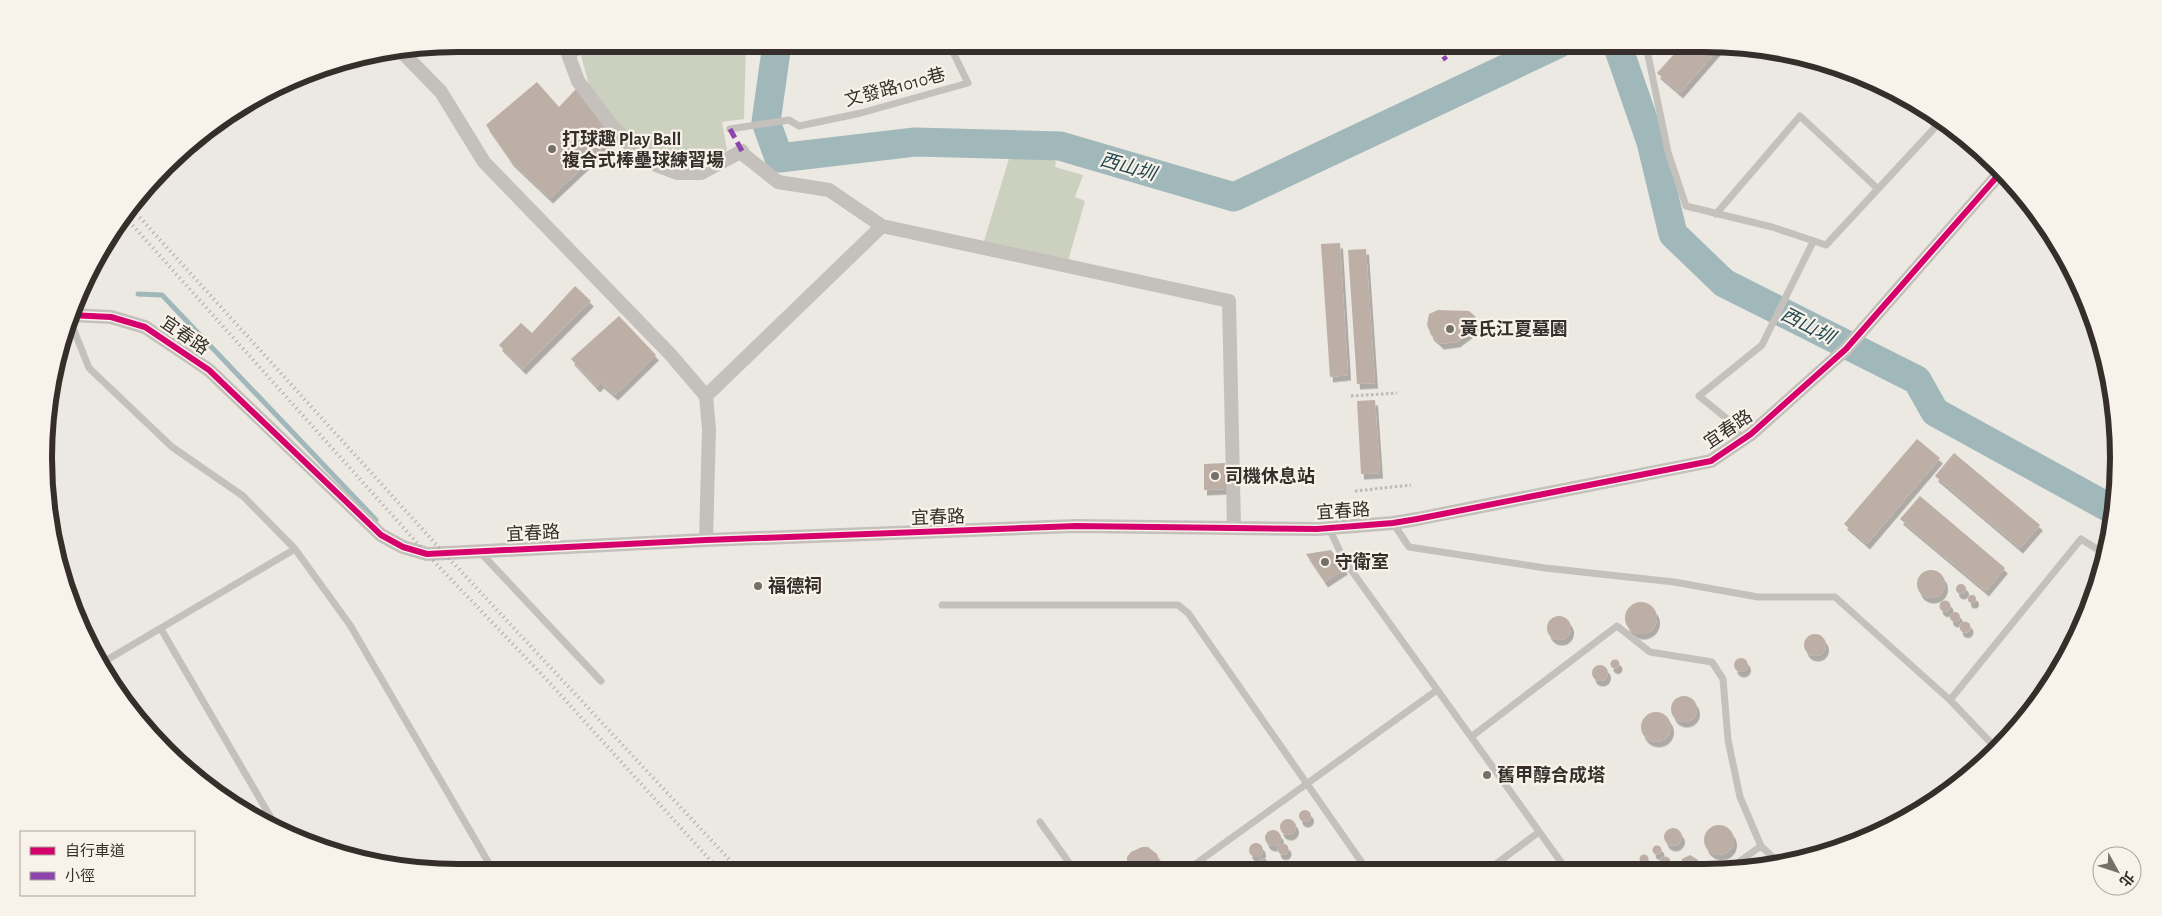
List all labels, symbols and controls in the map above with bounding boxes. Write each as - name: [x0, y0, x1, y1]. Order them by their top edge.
- street label: 文發路1010巷: [842, 64, 948, 110]
- place label: 打球趣 Play Ball 複合式棒壘球練習場: [562, 130, 724, 170]
- marker: 打球趣 Play Ball 複合式棒壘球練習場: [546, 143, 558, 155]
- water label: 西山圳: [1098, 149, 1161, 185]
- water label: 西山圳: [1778, 304, 1840, 349]
- street label: 宜春路: [157, 312, 213, 358]
- place label: 黃氏江夏墓園: [1460, 319, 1568, 339]
- marker: 黃氏江夏墓園: [1444, 323, 1456, 335]
- street label: 宜春路: [1700, 406, 1756, 452]
- place label: 司機休息站: [1225, 466, 1315, 486]
- marker: 司機休息站: [1209, 470, 1221, 482]
- street label: 宜春路: [1315, 499, 1371, 523]
- street label: 宜春路: [911, 506, 965, 528]
- street label: 宜春路: [506, 522, 560, 544]
- place label: 守衛室: [1335, 551, 1389, 572]
- marker: 守衛室: [1319, 556, 1331, 568]
- place label: 福德祠: [768, 576, 822, 596]
- marker: 福德祠: [752, 580, 764, 592]
- place label: 舊甲醇合成塔: [1497, 765, 1605, 785]
- marker: 舊甲醇合成塔: [1481, 769, 1493, 781]
- legend: [20, 831, 195, 896]
- text: 自行車道: [65, 843, 125, 859]
- north arrow: [2092, 846, 2142, 896]
- text: 小徑: [65, 868, 95, 884]
- text: 北: [2116, 869, 2137, 889]

